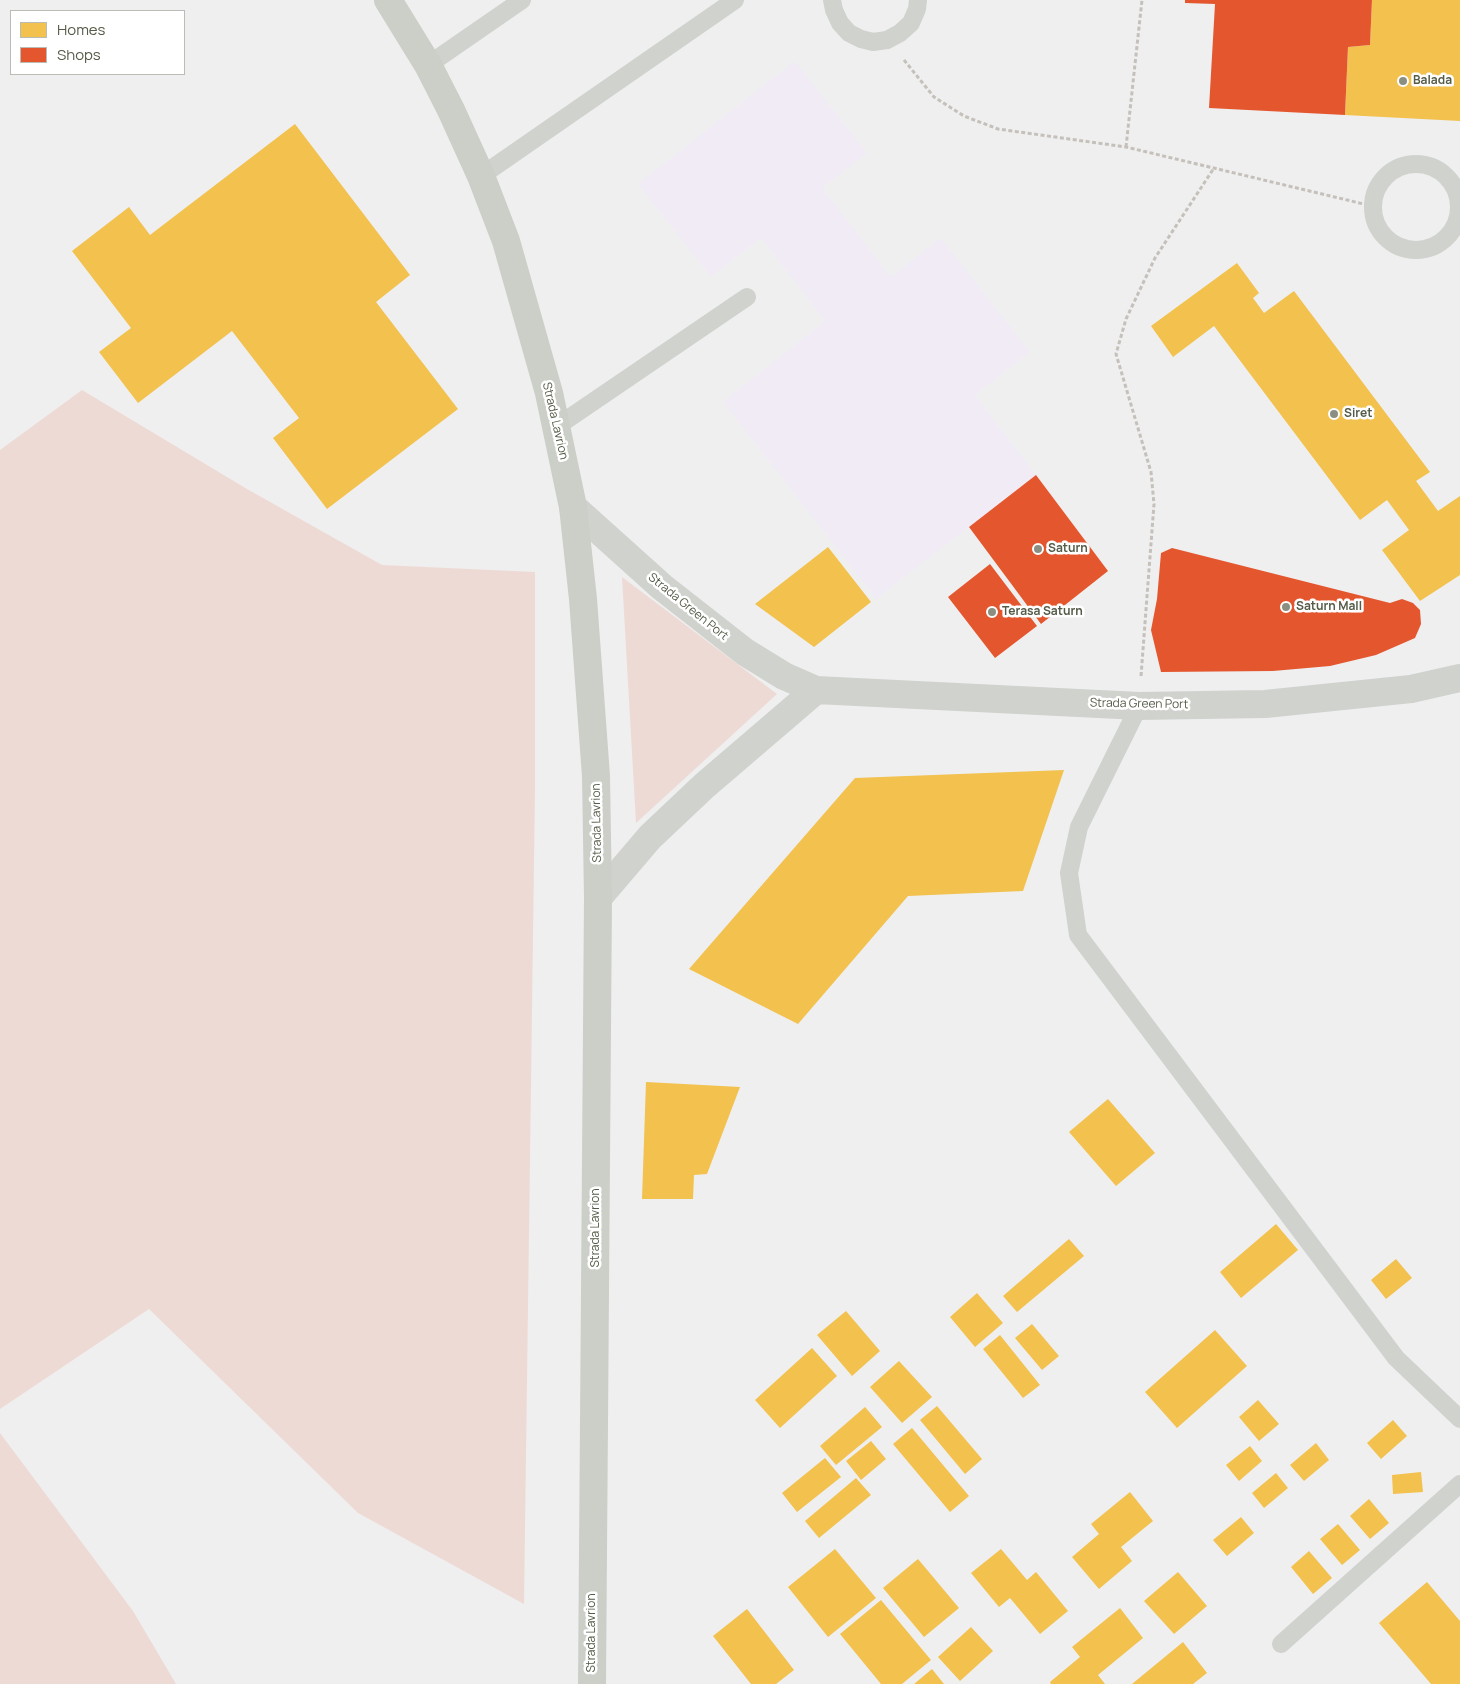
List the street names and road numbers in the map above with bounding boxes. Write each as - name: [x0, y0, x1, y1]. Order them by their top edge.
- street label: Strada Lavrion: [539, 381, 571, 461]
- street label: Strada Green Port: [645, 570, 731, 644]
- street label: Strada Green Port: [1090, 696, 1188, 712]
- street label: Strada Lavrion: [589, 783, 605, 863]
- street label: Strada Lavrion: [589, 1188, 603, 1268]
- street label: Strada Lavrion: [585, 1593, 599, 1673]

